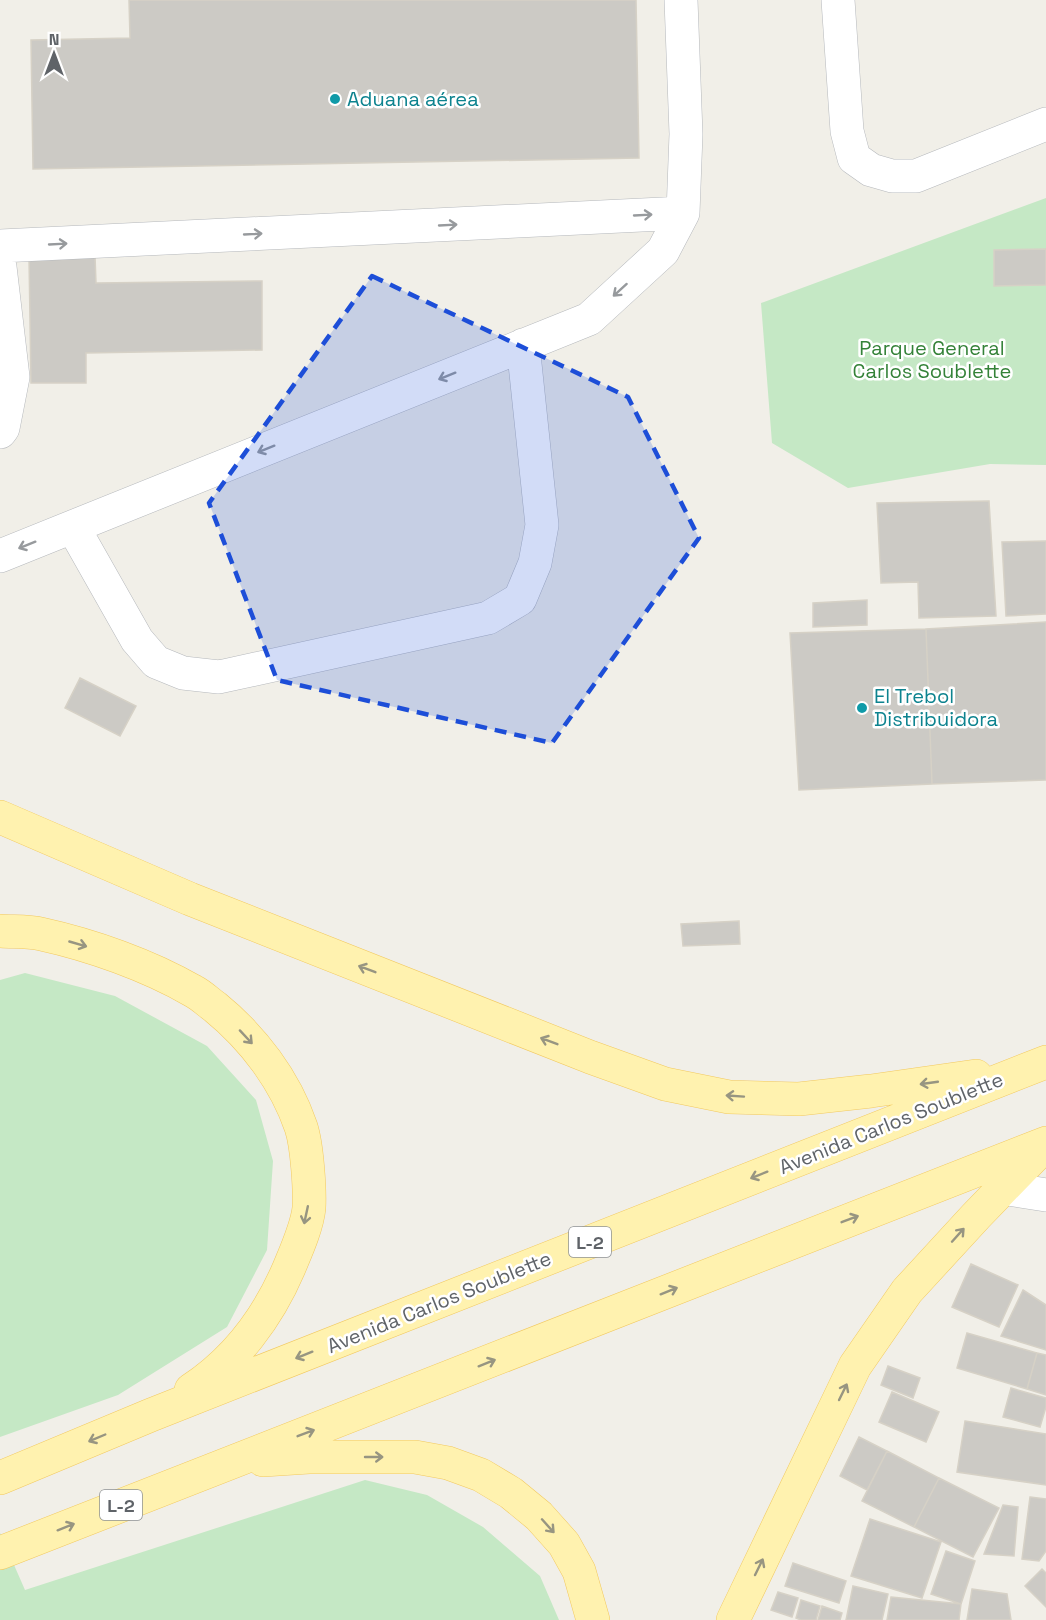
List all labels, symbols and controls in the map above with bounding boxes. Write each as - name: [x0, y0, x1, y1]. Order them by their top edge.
- north arrow: [24, 24, 84, 84]
- text: N: [49, 29, 59, 50]
- place label: Aduana aérea: [347, 86, 479, 112]
- marker: Aduana aérea: [328, 92, 342, 106]
- one-way arrow: [632, 210, 652, 221]
- one-way arrow: [437, 219, 457, 230]
- one-way arrow: [243, 229, 263, 240]
- one-way arrow: [48, 238, 68, 249]
- one-way arrow: [613, 283, 628, 297]
- park label: Parque General Carlos Soublette: [853, 335, 1011, 384]
- one-way arrow: [438, 371, 457, 382]
- one-way arrow: [258, 444, 276, 455]
- one-way arrow: [18, 540, 37, 551]
- place label: El Trebol Distribuidora: [874, 683, 998, 732]
- marker: El Trebol Distribuidora: [855, 701, 869, 715]
- one-way arrow: [68, 939, 87, 950]
- one-way arrow: [358, 963, 377, 974]
- one-way arrow: [239, 1029, 253, 1044]
- one-way arrow: [540, 1034, 558, 1045]
- street label: Avenida Carlos Soublette: [775, 1066, 1007, 1180]
- one-way arrow: [919, 1077, 939, 1088]
- one-way arrow: [725, 1091, 745, 1102]
- one-way arrow: [750, 1170, 769, 1181]
- one-way arrow: [300, 1205, 311, 1224]
- one-way arrow: [840, 1213, 859, 1224]
- road number: L-2: [569, 1227, 611, 1257]
- one-way arrow: [951, 1228, 965, 1243]
- street label: Avenida Carlos Soublette: [323, 1245, 555, 1359]
- one-way arrow: [659, 1285, 678, 1296]
- one-way arrow: [295, 1350, 314, 1361]
- one-way arrow: [478, 1356, 496, 1367]
- one-way arrow: [838, 1383, 850, 1401]
- one-way arrow: [296, 1427, 314, 1438]
- one-way arrow: [89, 1433, 107, 1444]
- one-way arrow: [363, 1451, 383, 1463]
- road number: L-2: [100, 1490, 142, 1520]
- one-way arrow: [541, 1519, 555, 1534]
- one-way arrow: [56, 1520, 75, 1531]
- one-way arrow: [753, 1559, 765, 1577]

